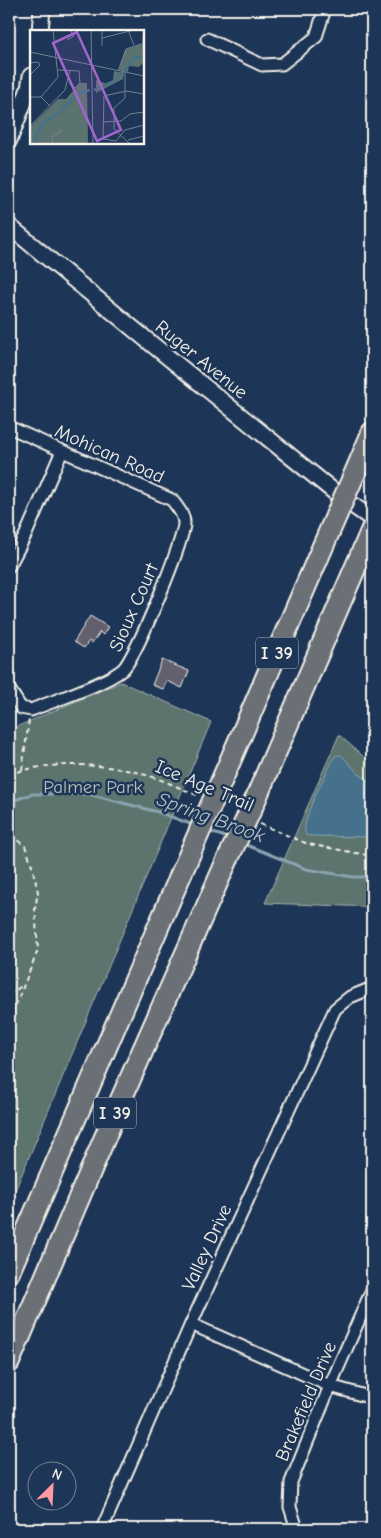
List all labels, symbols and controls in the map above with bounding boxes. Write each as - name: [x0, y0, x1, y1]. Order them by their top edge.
- inset map: [30, 30, 144, 144]
- street label: Ruger Avenue: [151, 316, 252, 404]
- street label: Mohican Road: [52, 420, 168, 488]
- street label: Sioux Court: [105, 559, 163, 655]
- road number: I 39: [256, 638, 298, 668]
- street label: Ice Age Trail: [152, 755, 257, 817]
- park label: Palmer Park: [43, 776, 143, 798]
- water label: Spring Brook: [154, 787, 268, 848]
- road number: I 39: [94, 1098, 136, 1128]
- street label: Valley Drive: [177, 1201, 236, 1294]
- street label: Brakefield Drive: [271, 1338, 341, 1464]
- north arrow: [28, 1460, 78, 1510]
- text: N: [49, 1465, 65, 1484]

